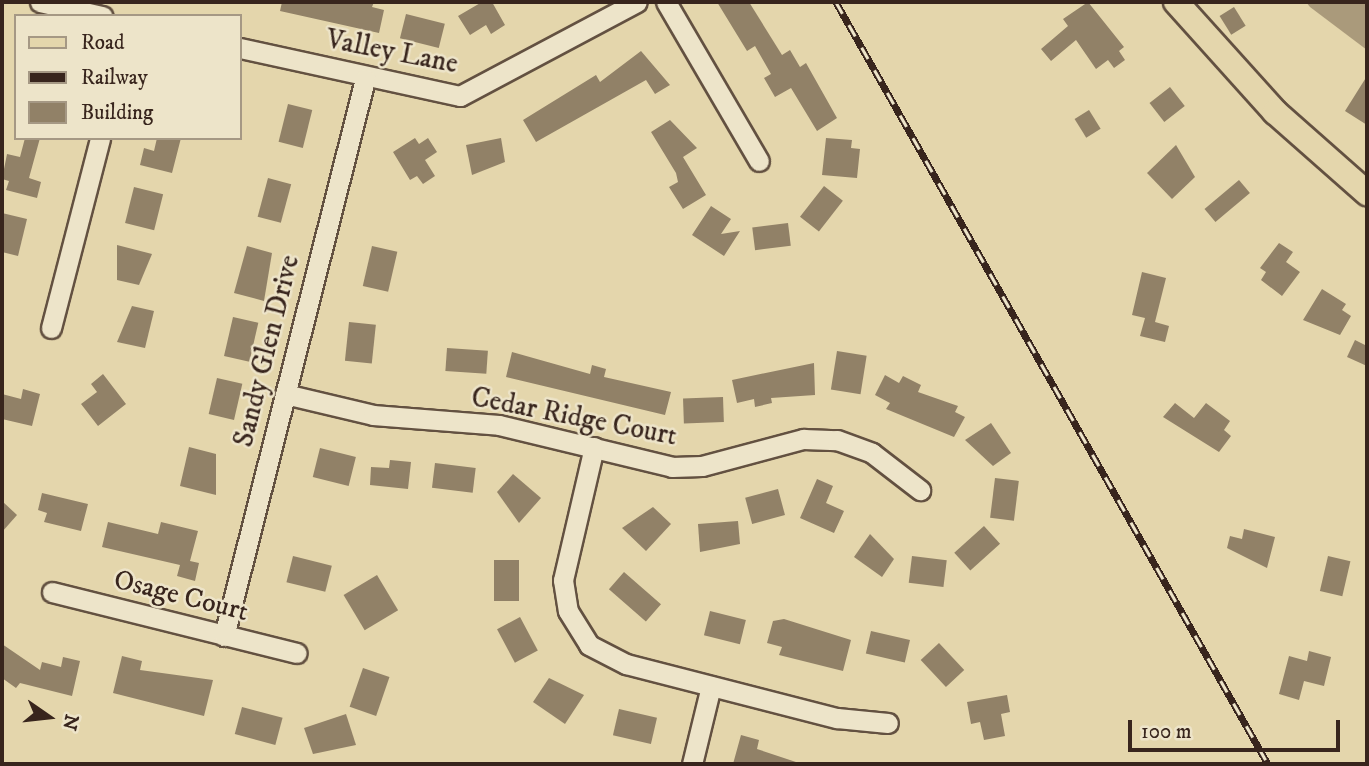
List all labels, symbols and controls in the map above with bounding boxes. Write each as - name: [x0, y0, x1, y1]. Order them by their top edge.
- legend: [14, 14, 242, 140]
- street label: Valley Lane: [323, 23, 461, 81]
- text: Road: [81, 30, 125, 56]
- text: Railway: [81, 65, 148, 91]
- text: Building: [81, 100, 153, 126]
- street label: Sandy Glen Drive: [227, 252, 307, 450]
- street label: Cedar Ridge Court: [468, 381, 680, 453]
- street label: Osage Court: [110, 563, 252, 629]
- north arrow: [14, 682, 84, 752]
- scale bar: [1131, 706, 1343, 750]
- text: N: [57, 712, 83, 733]
- text: 100 m: [1141, 719, 1192, 745]

